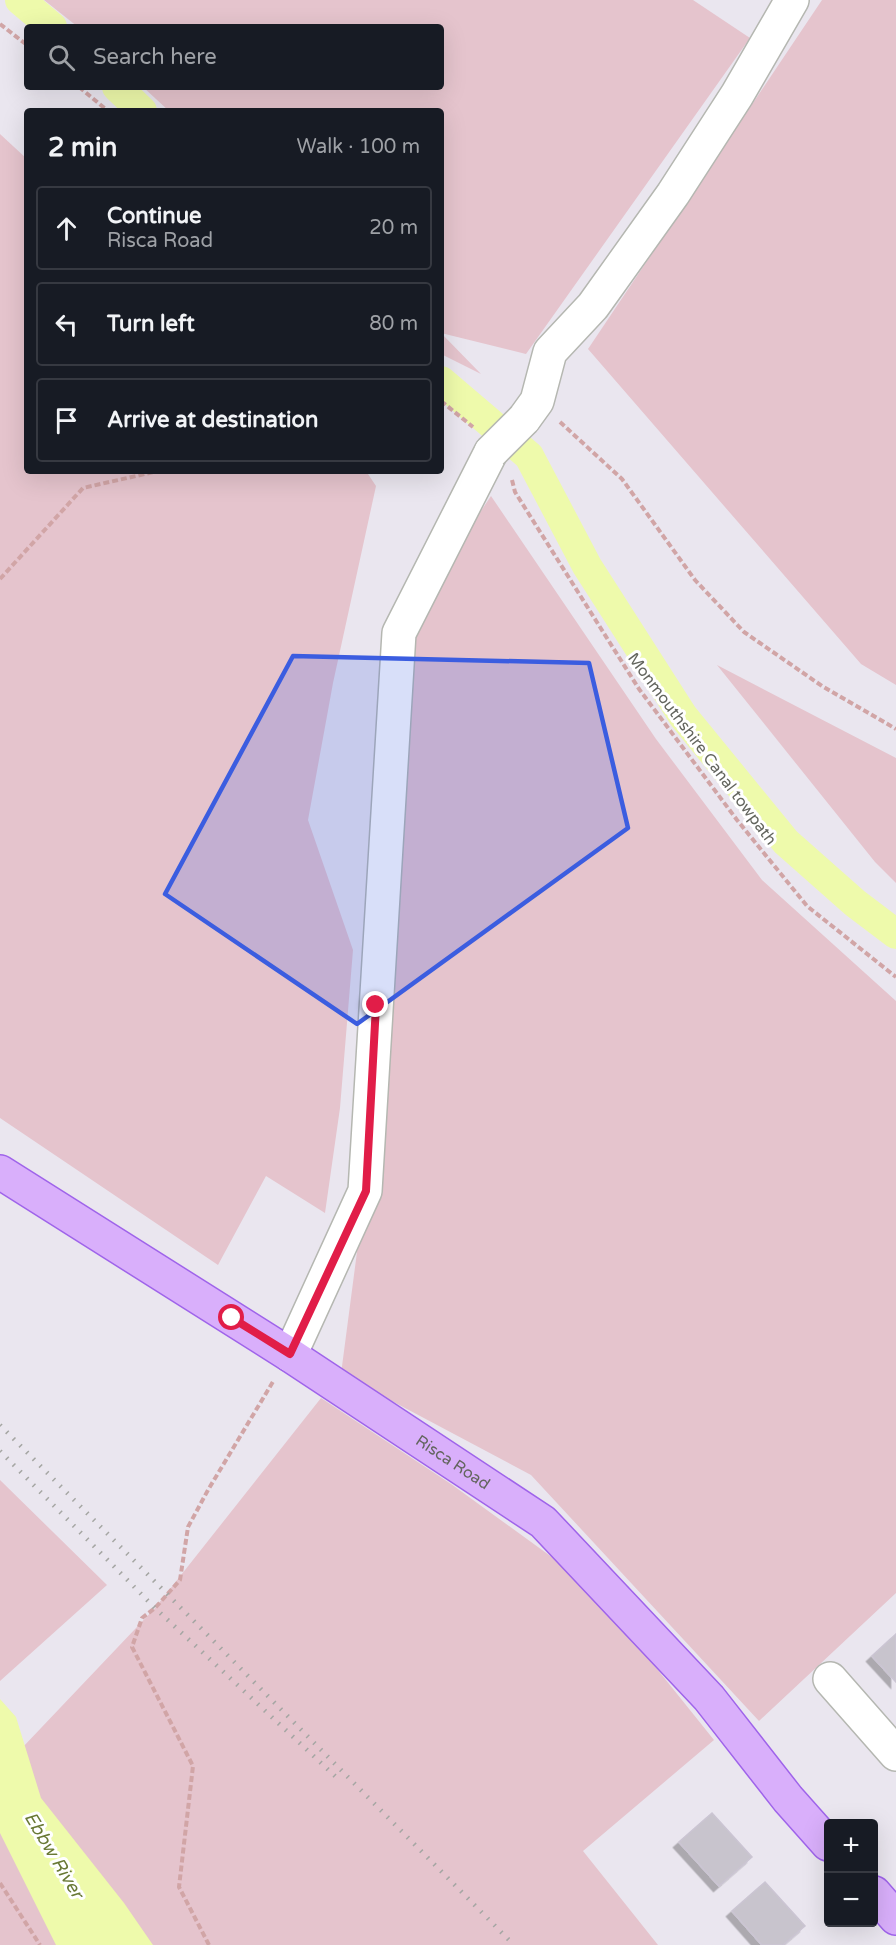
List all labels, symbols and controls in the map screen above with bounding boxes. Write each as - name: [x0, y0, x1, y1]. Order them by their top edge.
- search box: [24, 24, 444, 90]
- icon: search: [45, 41, 78, 74]
- text: Search here: [93, 44, 217, 70]
- text: 2 min: [48, 132, 117, 163]
- text: Walk · 100 m: [297, 135, 420, 159]
- text: Continue: [107, 203, 202, 229]
- icon: ahead: [50, 212, 83, 245]
- text: 20 m: [369, 216, 418, 240]
- text: Risca Road: [107, 229, 213, 253]
- icon: left: [50, 308, 83, 341]
- text: Turn left: [107, 311, 195, 337]
- text: 80 m: [369, 312, 418, 336]
- icon: arrive: [50, 404, 83, 437]
- text: Arrive at destination: [107, 407, 318, 433]
- street label: Monmouthshire Canal towpath: [623, 649, 781, 849]
- route end: [362, 991, 388, 1017]
- route start: [218, 1304, 244, 1330]
- street label: Risca Road: [412, 1431, 494, 1494]
- water label: Ebbw River: [20, 1808, 89, 1904]
- map controls: [824, 1819, 878, 1927]
- button: +: [824, 1819, 878, 1873]
- button: −: [824, 1873, 878, 1927]

